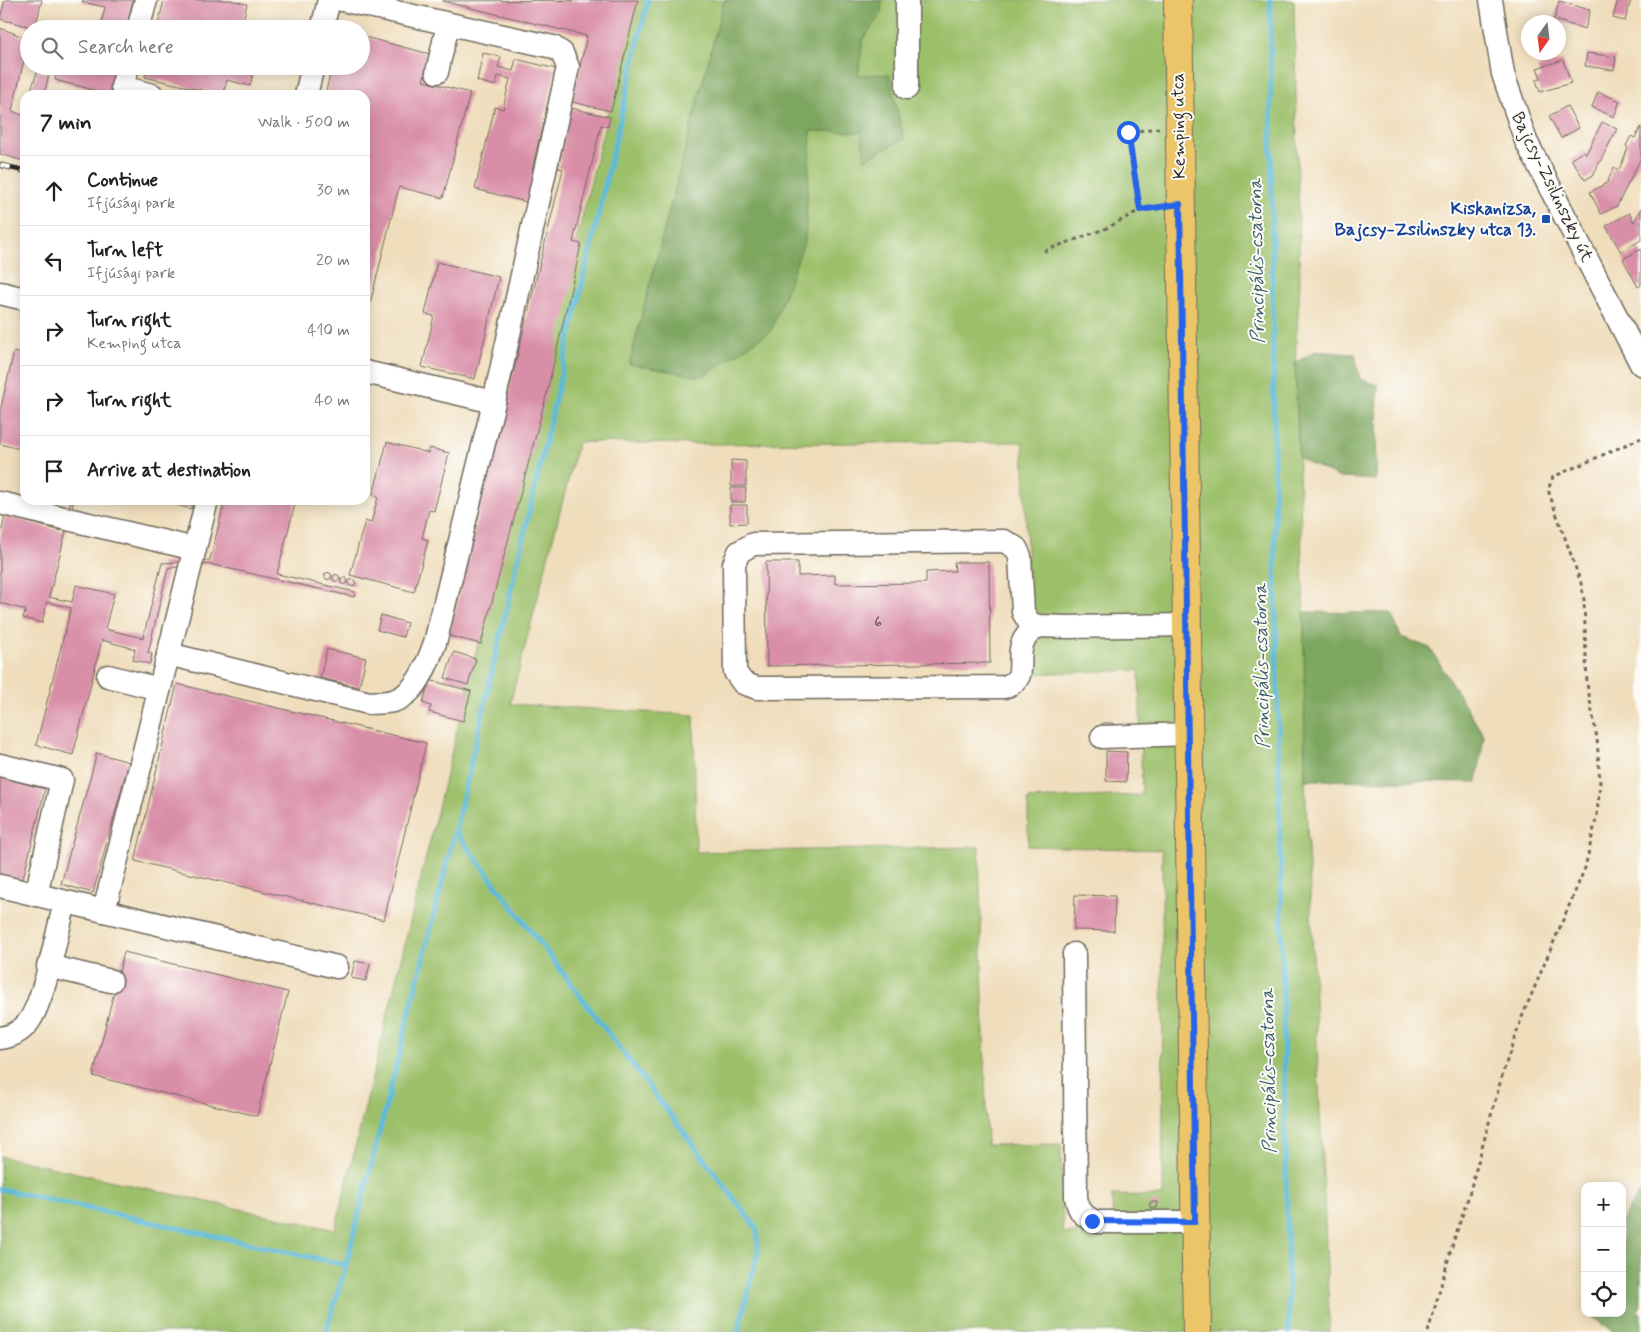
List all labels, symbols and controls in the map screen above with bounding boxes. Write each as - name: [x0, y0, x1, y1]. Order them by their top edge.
- north arrow: [1521, 15, 1566, 60]
- search box: [20, 20, 370, 75]
- icon: search: [38, 34, 66, 62]
- text: Search here: [78, 35, 174, 60]
- street label: Kemping utca: [1166, 73, 1194, 179]
- street label: Bajcsy-Zsilinszky út: [1505, 108, 1599, 266]
- text: 7 min: [40, 109, 92, 137]
- text: Walk · 500 m: [258, 112, 350, 133]
- route start: [1117, 121, 1140, 144]
- text: Continue: [87, 168, 158, 193]
- icon: ahead: [40, 177, 68, 205]
- water label: Principális-csatorna: [1243, 178, 1271, 344]
- text: 30 m: [317, 180, 350, 201]
- text: Ifjúsági park: [87, 193, 175, 214]
- place label: Kiskanizsa, Bajcsy-Zsilinszky utca 13.: [1335, 197, 1536, 242]
- marker: Kiskanizsa, Bajcsy-Zsilinszky utca 13.: [1540, 213, 1552, 225]
- text: Turn left: [87, 238, 163, 263]
- icon: left: [40, 247, 68, 275]
- text: 20 m: [316, 250, 350, 271]
- text: Ifjúsági park: [87, 263, 175, 284]
- text: Turn right: [87, 308, 171, 333]
- icon: right: [40, 317, 68, 345]
- text: 410 m: [307, 320, 350, 341]
- text: Kemping utca: [87, 333, 182, 354]
- icon: right: [40, 387, 68, 415]
- text: Turn right: [87, 388, 171, 413]
- text: 40 m: [314, 390, 350, 411]
- icon: arrive: [40, 457, 68, 485]
- text: Arrive at destination: [87, 458, 251, 483]
- water label: Principális-csatorna: [1248, 583, 1276, 749]
- house number: 6: [874, 613, 882, 633]
- water label: Principális-csatorna: [1255, 988, 1283, 1154]
- map controls: [1581, 1182, 1626, 1317]
- button: +: [1581, 1182, 1626, 1227]
- route end: [1081, 1210, 1104, 1233]
- button: −: [1581, 1227, 1626, 1272]
- button: locate: [1581, 1272, 1626, 1317]

